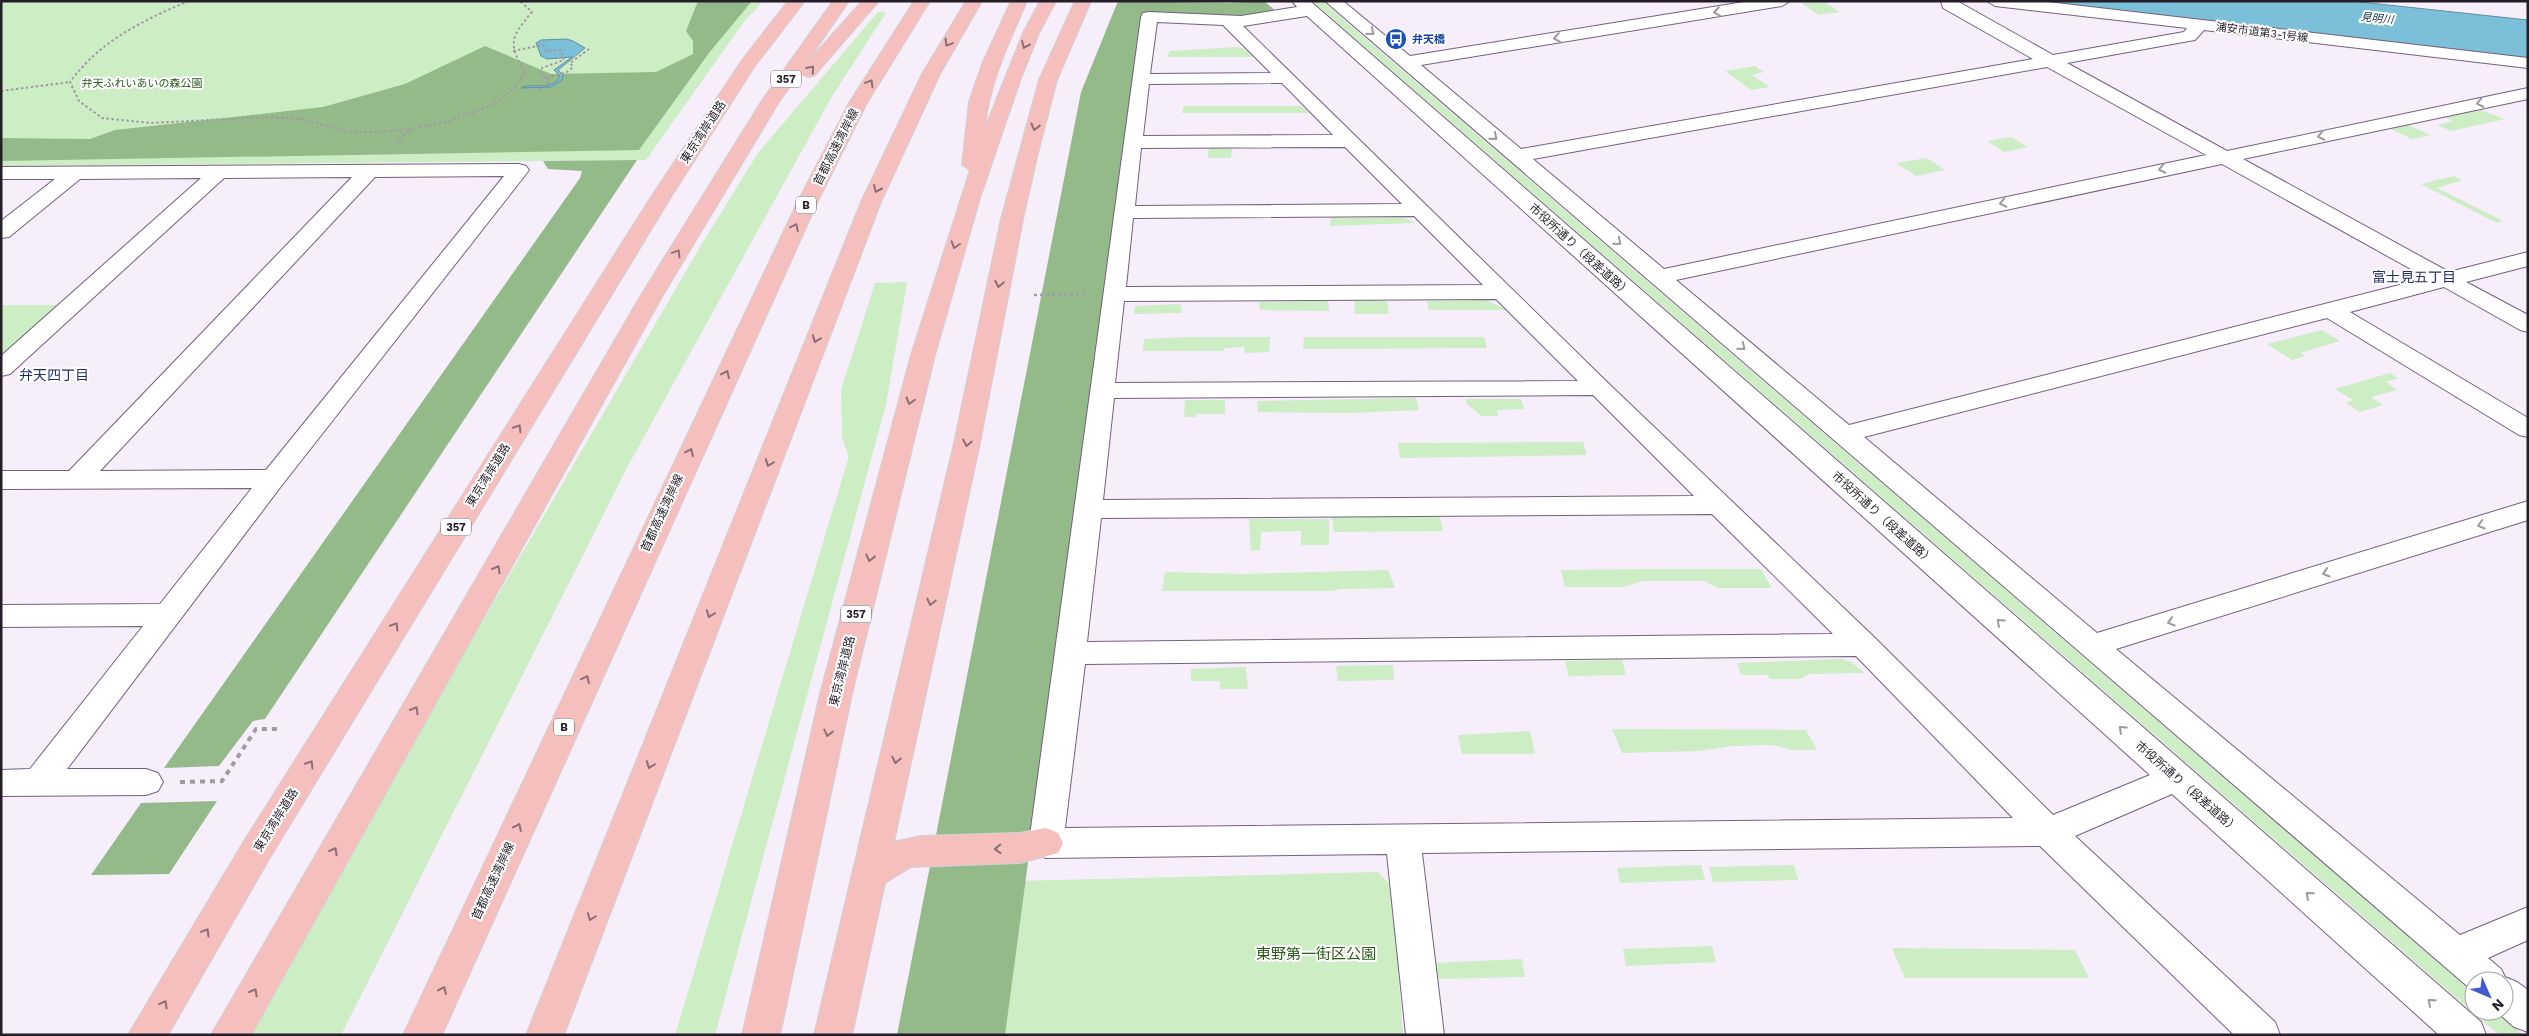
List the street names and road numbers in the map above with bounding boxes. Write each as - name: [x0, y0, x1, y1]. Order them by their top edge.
- street label: 浦安市道第3-1号線: [2215, 20, 2309, 45]
- road number: 357: [771, 70, 801, 88]
- street label: 東京湾岸道路: [678, 98, 728, 166]
- street label: 首都高速湾岸線: [811, 106, 861, 188]
- road number: B: [796, 196, 816, 214]
- street label: 市役所通り（段差道路）: [1526, 201, 1634, 299]
- street label: 東京湾岸道路: [463, 441, 513, 509]
- street label: 市役所通り（段差道路）: [1829, 469, 1937, 567]
- street label: 首都高速湾岸線: [638, 472, 686, 554]
- road number: 357: [441, 518, 471, 536]
- road number: 357: [841, 606, 871, 622]
- street label: 東京湾岸道路: [826, 634, 858, 708]
- road number: B: [554, 719, 574, 736]
- street label: 市役所通り（段差道路）: [2133, 738, 2241, 836]
- street label: 東京湾岸道路: [251, 786, 301, 854]
- street label: 首都高速湾岸線: [469, 840, 517, 922]

